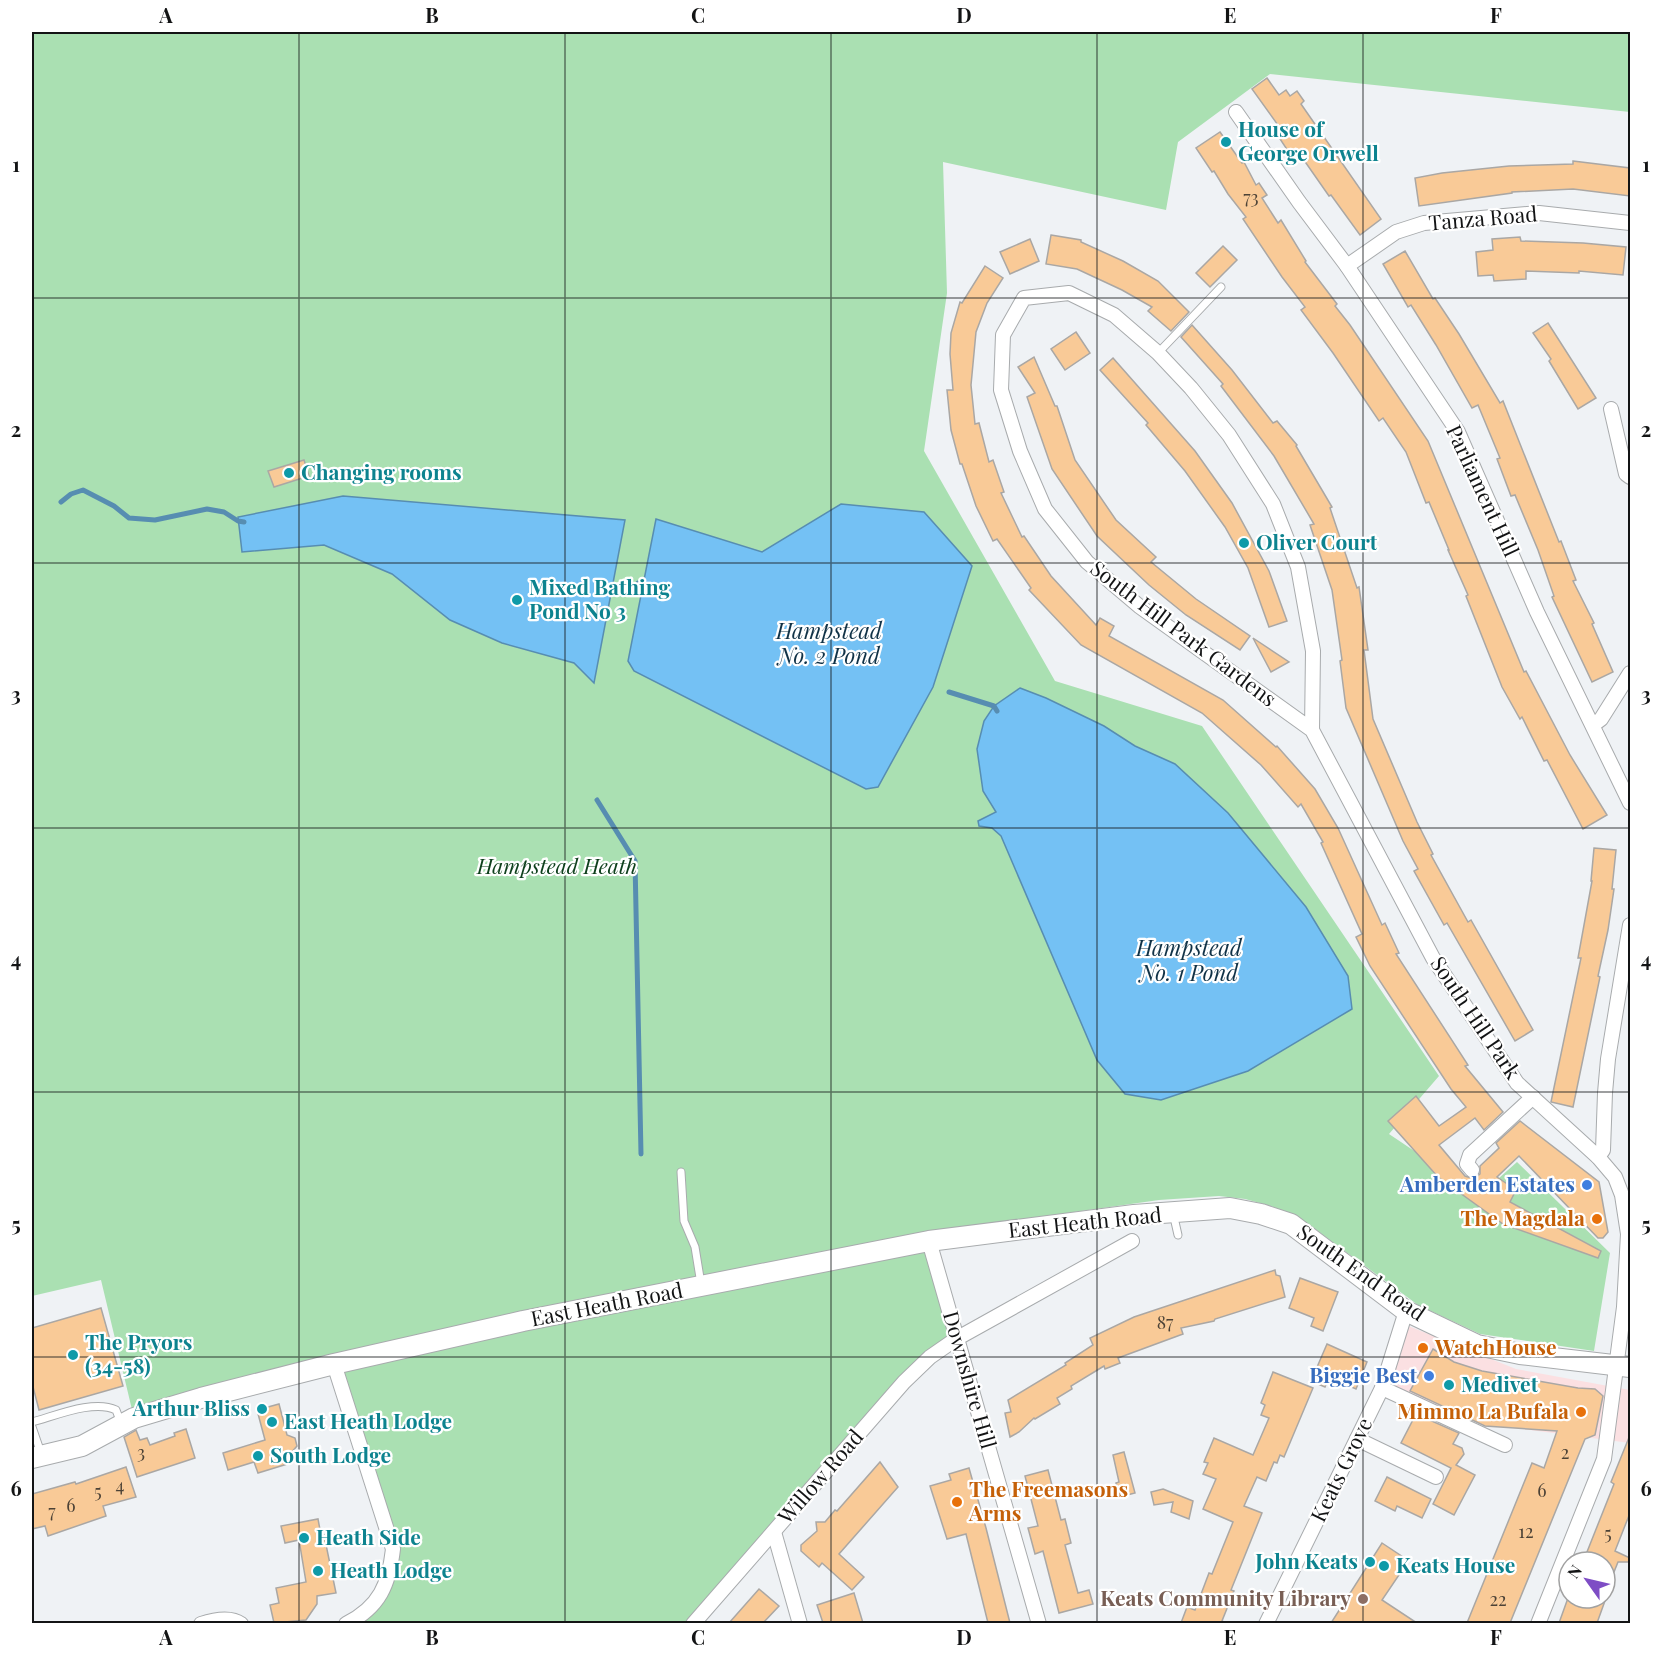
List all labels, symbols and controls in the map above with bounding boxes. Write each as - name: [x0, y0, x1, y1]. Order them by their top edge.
- text: A: [158, 1, 173, 28]
- text: B: [425, 1, 439, 28]
- text: C: [691, 1, 705, 28]
- text: D: [956, 1, 972, 28]
- text: E: [1224, 1, 1236, 28]
- text: F: [1490, 1, 1502, 28]
- place label: House of George Orwell: [1238, 114, 1379, 166]
- marker: House of George Orwell: [1219, 135, 1233, 149]
- text: 1: [12, 150, 20, 177]
- text: 1: [1642, 150, 1650, 177]
- house number: 73: [1243, 185, 1259, 209]
- street label: Tanza Road: [1427, 198, 1538, 236]
- text: 2: [11, 415, 21, 442]
- text: 2: [1641, 415, 1651, 442]
- street label: Parliament Hill: [1441, 420, 1527, 561]
- place label: Changing rooms: [301, 457, 462, 485]
- marker: Changing rooms: [282, 466, 296, 480]
- place label: Oliver Court: [1256, 527, 1378, 555]
- marker: Oliver Court: [1237, 536, 1251, 550]
- street label: South Hill Park Gardens: [1085, 553, 1283, 712]
- place label: Mixed Bathing Pond No 3: [529, 572, 670, 624]
- marker: Mixed Bathing Pond No 3: [510, 593, 524, 607]
- water label: Hampstead No. 2 Pond: [775, 615, 883, 670]
- text: 3: [11, 680, 21, 707]
- text: 3: [1641, 680, 1651, 707]
- park label: Hampstead Heath: [476, 851, 637, 879]
- water label: Hampstead No. 1 Pond: [1135, 932, 1243, 987]
- text: 4: [11, 945, 21, 972]
- text: 4: [1641, 945, 1651, 972]
- street label: South Hill Park: [1425, 950, 1528, 1084]
- place label: Amberden Estates: [1399, 1169, 1575, 1197]
- marker: Amberden Estates: [1580, 1178, 1594, 1192]
- street label: East Heath Road: [1007, 1199, 1163, 1243]
- place label: The Magdala: [1461, 1203, 1585, 1231]
- text: 5: [11, 1210, 21, 1237]
- text: 5: [1641, 1210, 1651, 1237]
- marker: The Magdala: [1590, 1212, 1604, 1226]
- street label: South End Road: [1292, 1217, 1432, 1326]
- street label: East Heath Road: [528, 1275, 685, 1332]
- street label: Downshire Hill: [938, 1307, 1004, 1452]
- house number: 87: [1157, 1310, 1174, 1334]
- place label: The Pryors (34-58): [85, 1327, 192, 1379]
- place label: WatchHouse: [1434, 1332, 1557, 1360]
- marker: WatchHouse: [1416, 1341, 1430, 1355]
- marker: The Pryors (34-58): [66, 1348, 80, 1362]
- place label: Biggie Best: [1309, 1360, 1418, 1388]
- marker: Biggie Best: [1422, 1369, 1436, 1383]
- place label: Medivet: [1461, 1369, 1539, 1397]
- marker: Medivet: [1442, 1378, 1456, 1392]
- place label: Arthur Bliss: [132, 1393, 250, 1421]
- place label: Mimmo La Bufala: [1397, 1396, 1569, 1424]
- marker: Arthur Bliss: [255, 1402, 269, 1416]
- marker: Mimmo La Bufala: [1574, 1405, 1588, 1419]
- place label: East Heath Lodge: [284, 1406, 452, 1434]
- street label: Keats Grove: [1303, 1412, 1377, 1526]
- marker: East Heath Lodge: [265, 1415, 279, 1429]
- street label: Willow Road: [770, 1423, 868, 1530]
- house number: 3: [137, 1440, 145, 1464]
- place label: South Lodge: [270, 1440, 391, 1468]
- house number: 2: [1561, 1440, 1569, 1464]
- marker: South Lodge: [251, 1449, 265, 1463]
- house number: 4: [116, 1473, 125, 1497]
- text: 6: [10, 1474, 22, 1501]
- place label: The Freemasons Arms: [968, 1474, 1128, 1526]
- text: 6: [1640, 1474, 1652, 1501]
- house number: 6: [1537, 1478, 1547, 1502]
- house number: 5: [94, 1479, 102, 1503]
- house number: 6: [66, 1493, 76, 1517]
- marker: The Freemasons Arms: [950, 1495, 964, 1509]
- house number: 7: [48, 1499, 56, 1523]
- house number: 12: [1518, 1519, 1534, 1543]
- house number: 5: [1604, 1521, 1612, 1545]
- place label: Heath Side: [316, 1522, 421, 1550]
- marker: Heath Side: [297, 1531, 311, 1545]
- place label: John Keats: [1254, 1546, 1358, 1574]
- place label: Keats House: [1396, 1550, 1515, 1578]
- north arrow: [1557, 1550, 1617, 1610]
- place label: Heath Lodge: [330, 1555, 452, 1583]
- marker: John Keats: [1363, 1555, 1377, 1569]
- marker: Keats House: [1377, 1559, 1391, 1573]
- text: N: [1562, 1560, 1586, 1582]
- marker: Heath Lodge: [311, 1564, 325, 1578]
- place label: Keats Community Library: [1100, 1583, 1351, 1611]
- house number: 22: [1489, 1587, 1507, 1611]
- marker: Keats Community Library: [1356, 1592, 1370, 1606]
- text: A: [158, 1623, 173, 1650]
- text: B: [425, 1623, 439, 1650]
- text: C: [691, 1623, 705, 1650]
- text: D: [956, 1623, 972, 1650]
- text: E: [1224, 1623, 1236, 1650]
- text: F: [1490, 1623, 1502, 1650]

